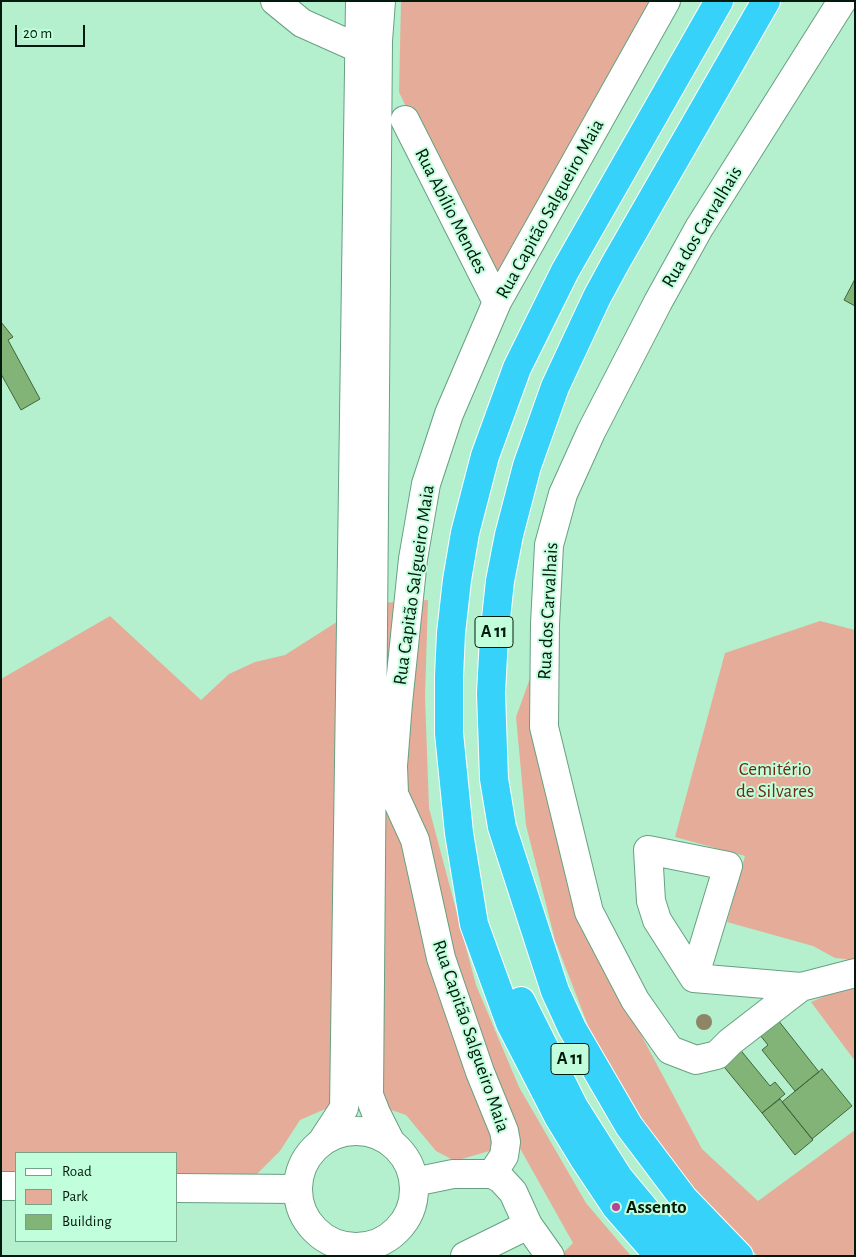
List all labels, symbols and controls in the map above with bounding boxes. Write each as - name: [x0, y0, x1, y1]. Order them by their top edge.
- scale bar: [18, 15, 88, 47]
- text: 20 m: [23, 26, 52, 41]
- street label: Rua Capitão Salgueiro Maia: [491, 115, 609, 303]
- street label: Rua Abílio Mendes: [410, 144, 492, 278]
- street label: Rua dos Carvalhais: [657, 162, 747, 292]
- street label: Rua Capitão Salgueiro Maia: [389, 483, 439, 687]
- street label: Rua dos Carvalhais: [533, 542, 563, 680]
- road number: A 11: [475, 616, 513, 648]
- park label: Cemitério de Silvares: [736, 758, 814, 802]
- street label: Rua Capitão Salgueiro Maia: [427, 937, 515, 1135]
- road number: A 11: [551, 1044, 589, 1074]
- legend: [15, 1152, 178, 1242]
- text: Road: [62, 1164, 92, 1179]
- text: Park: [62, 1189, 88, 1204]
- place label: Assento: [626, 1196, 687, 1218]
- marker: Assento: [610, 1201, 622, 1213]
- text: Building: [62, 1214, 112, 1229]

